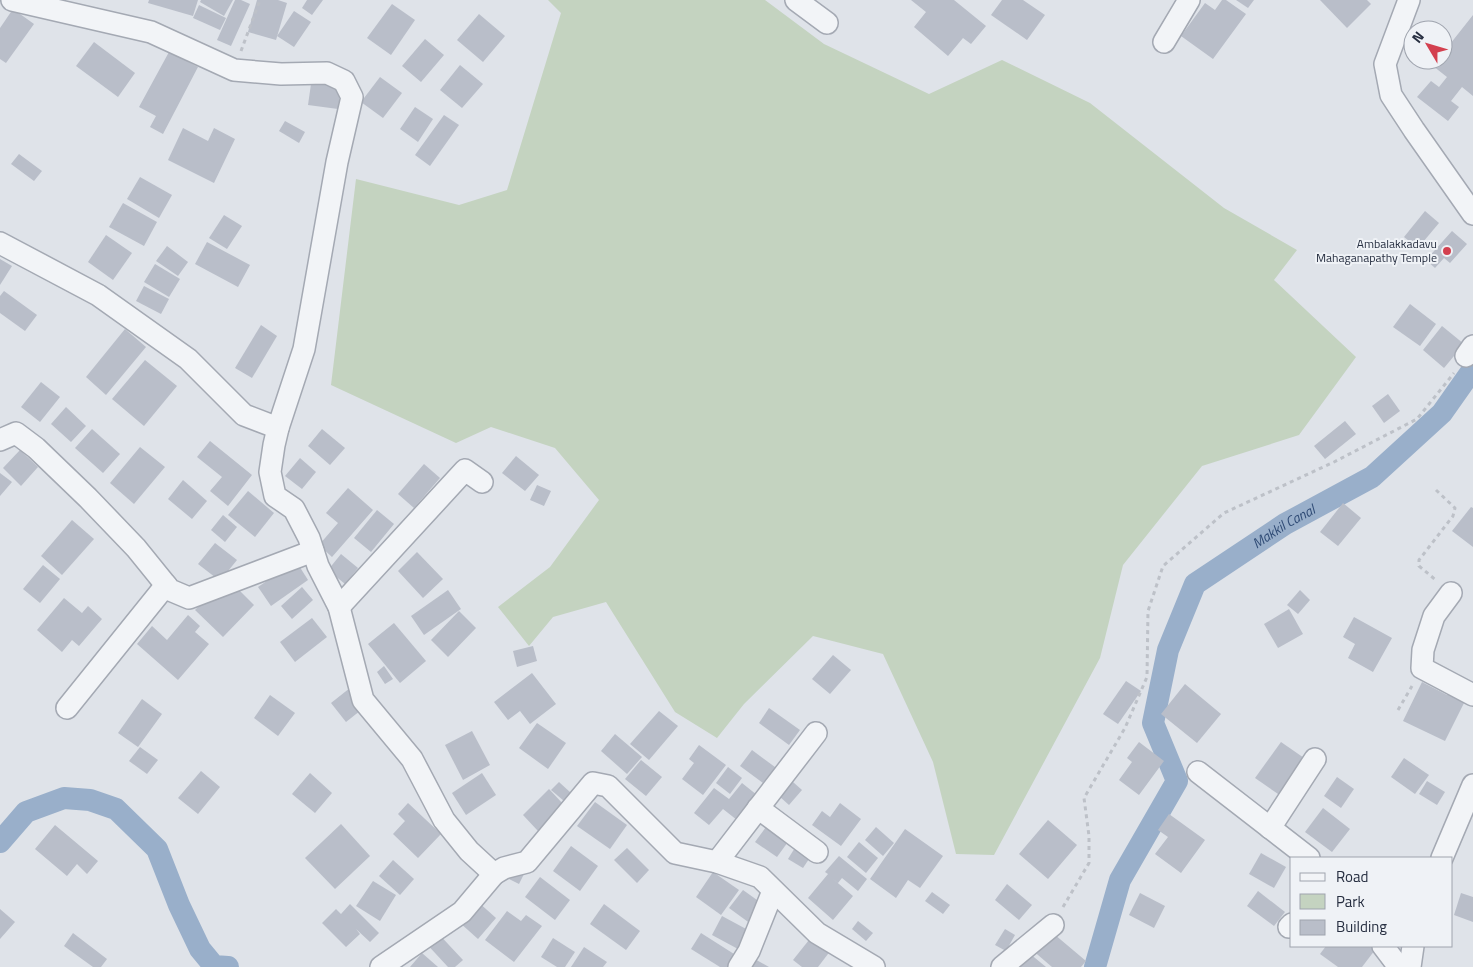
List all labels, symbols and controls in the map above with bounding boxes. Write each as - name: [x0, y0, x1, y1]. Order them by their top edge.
- north arrow: [1403, 20, 1453, 70]
- text: N: [1406, 26, 1429, 47]
- place label: Ambalakkadavu Mahaganapathy Temple: [1316, 234, 1437, 267]
- marker: Ambalakkadavu Mahaganapathy Temple: [1441, 245, 1453, 257]
- water label: Makkil Canal: [1248, 498, 1320, 553]
- legend: [1290, 857, 1453, 947]
- text: Road: [1336, 865, 1368, 888]
- text: Park: [1336, 890, 1365, 913]
- text: Building: [1336, 915, 1387, 938]

